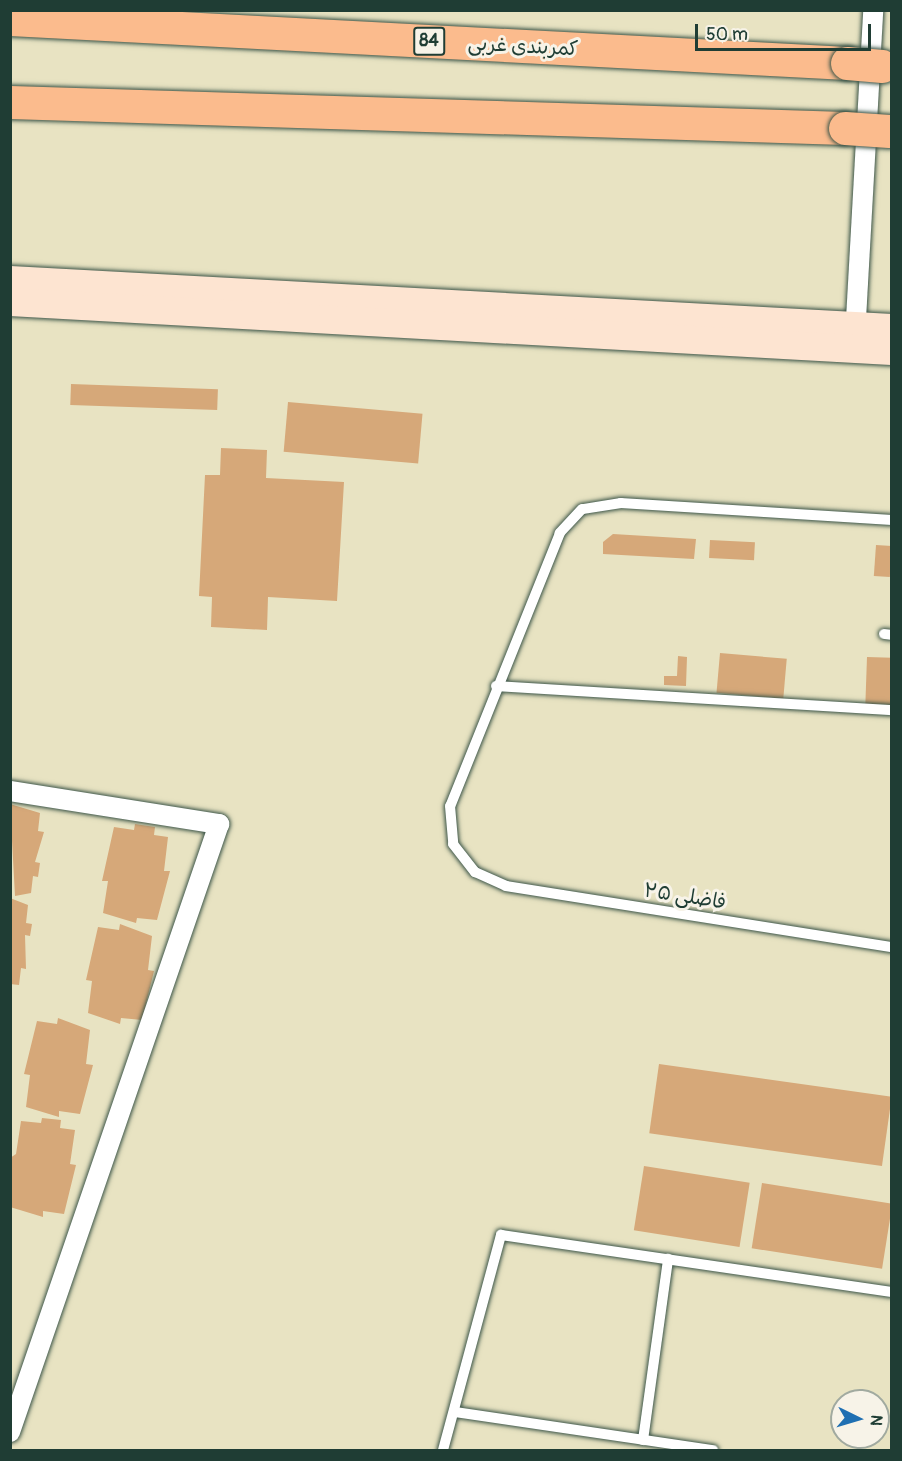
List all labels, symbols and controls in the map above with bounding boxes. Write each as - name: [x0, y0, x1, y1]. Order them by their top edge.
- scale bar: [698, 12, 874, 50]
- text: 50 m: [706, 23, 748, 46]
- road number: 84: [412, 26, 446, 56]
- street label: کمربندی غربی: [467, 31, 579, 61]
- street label: فاضلی ۲۵: [642, 878, 728, 914]
- north arrow: [830, 1389, 890, 1449]
- text: N: [866, 1414, 886, 1427]

